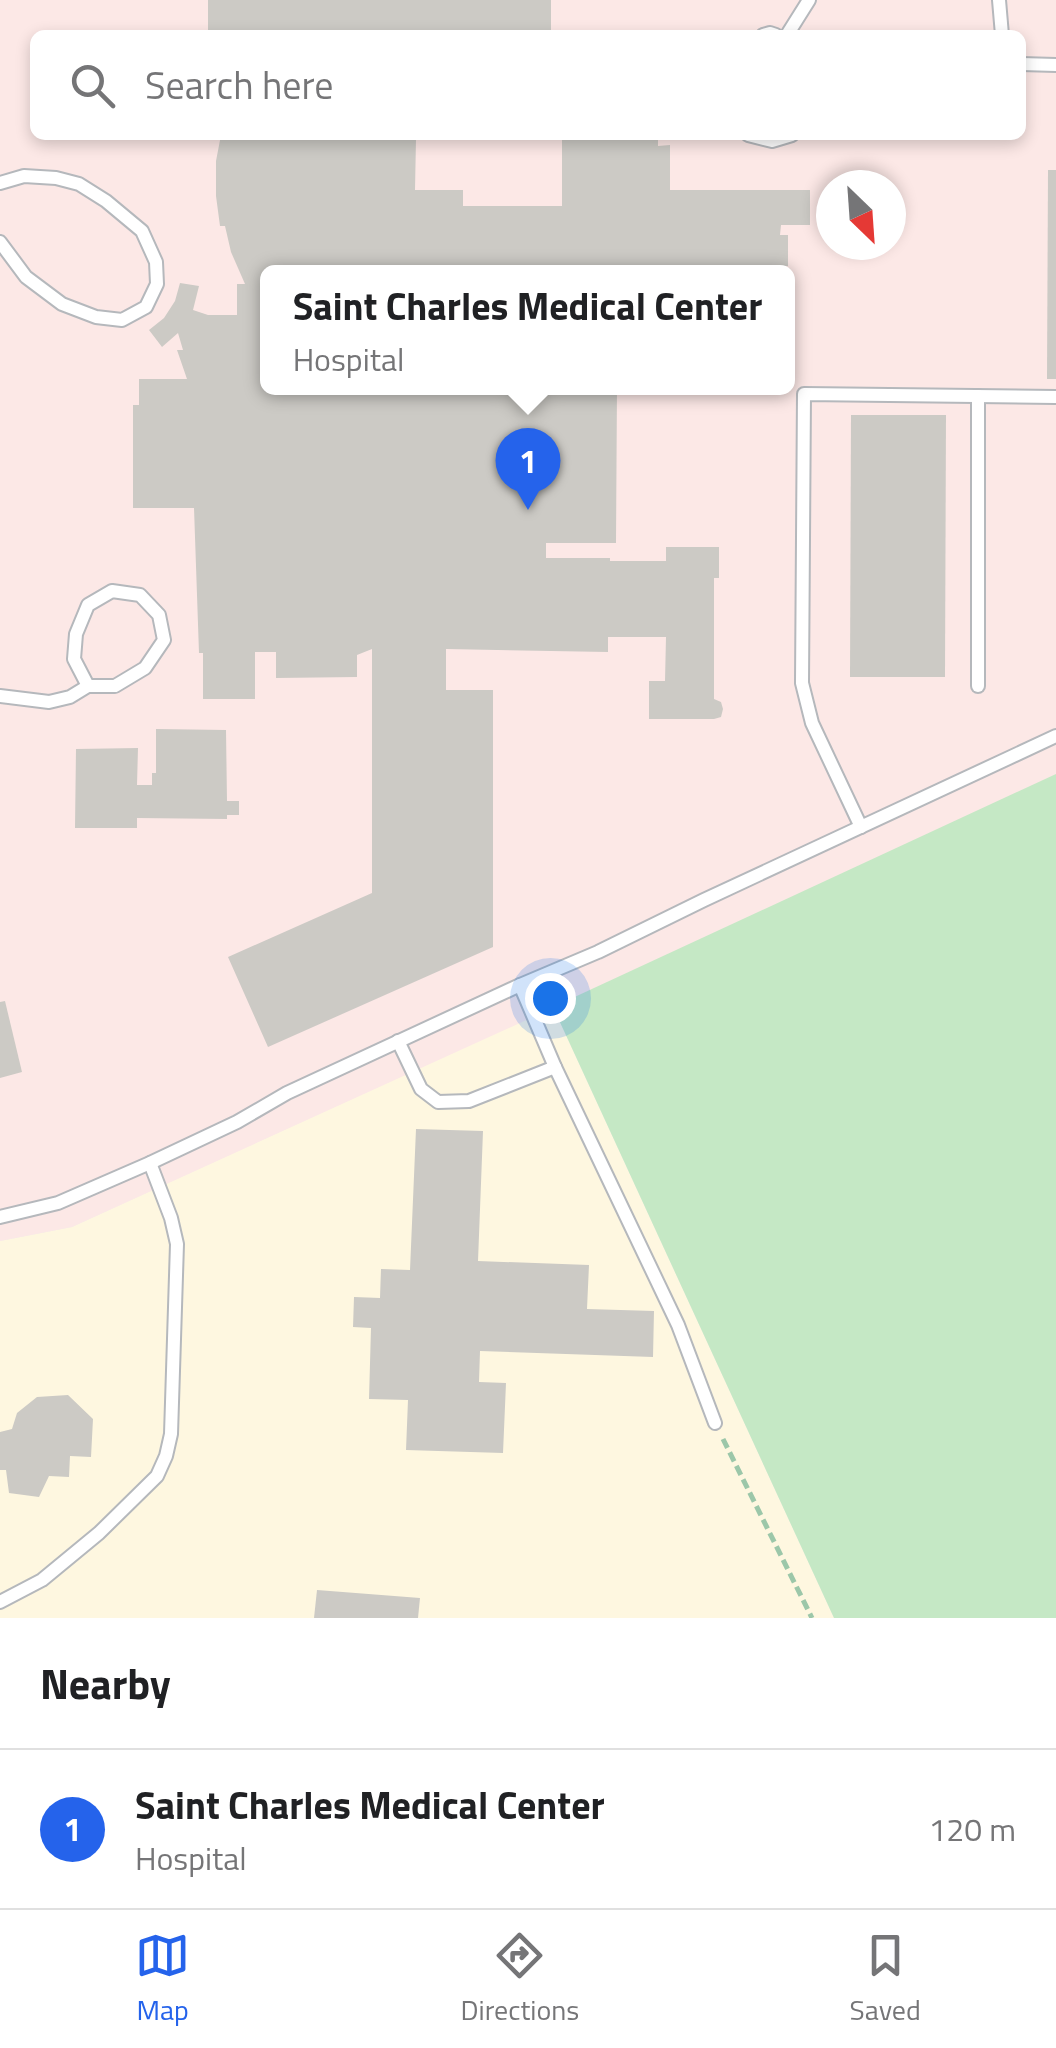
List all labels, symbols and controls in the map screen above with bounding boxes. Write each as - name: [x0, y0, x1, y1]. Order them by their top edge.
- search box: [30, 30, 1026, 140]
- text: Search here: [145, 56, 333, 114]
- icon: search: [65, 58, 120, 113]
- north arrow: [816, 170, 906, 260]
- popup: [260, 265, 795, 395]
- text: Saint Charles Medical Center: [293, 277, 762, 335]
- text: Hospital: [293, 335, 404, 383]
- pin: 1: [496, 428, 560, 510]
- your location: [525, 973, 576, 1024]
- text: Nearby: [40, 1651, 171, 1715]
- text: Saint Charles Medical Center: [135, 1776, 605, 1834]
- text: 1: [64, 1805, 81, 1853]
- text: 120 m: [928, 1805, 1016, 1853]
- text: Hospital: [135, 1834, 247, 1882]
- tab: Map: [135, 1928, 190, 2031]
- tab: Directions: [460, 1928, 579, 2031]
- tab: Saved: [850, 1928, 921, 2031]

